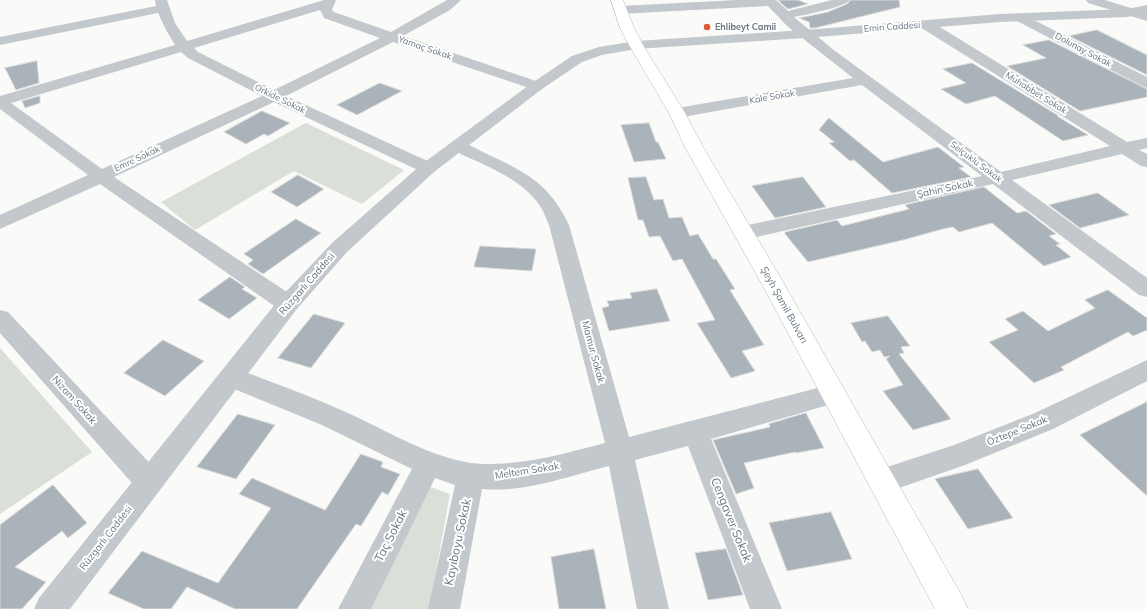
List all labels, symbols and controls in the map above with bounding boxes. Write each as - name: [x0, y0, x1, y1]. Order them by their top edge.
- street label: Emin Caddesi: [863, 20, 921, 34]
- marker: Ehlibeyt Camii: [702, 22, 712, 32]
- place label: Ehlibeyt Camii: [715, 22, 776, 32]
- street label: Dolunay Sokak: [1053, 31, 1113, 69]
- street label: Yamaç Sokak: [397, 34, 453, 62]
- street label: Muhabbet Sokak: [1003, 70, 1069, 116]
- street label: Orkide Sokak: [253, 82, 307, 116]
- street label: Kale Sokak: [748, 88, 796, 106]
- street label: Selçuklu Sokak: [948, 139, 1004, 185]
- street label: Emre Sokak: [113, 144, 161, 174]
- street label: Şahin Sokak: [916, 177, 974, 201]
- street label: Rüzgarlı Caddesi: [277, 251, 337, 317]
- street label: Şeyh Şamil Bulvarı: [758, 265, 810, 345]
- street label: Mamur Sokak: [579, 320, 607, 384]
- street label: Nizam Sokak: [49, 373, 99, 427]
- street label: Öztepe Sokak: [985, 413, 1049, 449]
- street label: Meltem Sokak: [494, 460, 560, 482]
- street label: Cengaver Sokak: [707, 476, 755, 564]
- street label: Kayıboyu Sokak: [442, 497, 474, 587]
- street label: Rüzgarlı Caddesi: [77, 503, 135, 573]
- street label: Taç Sokak: [372, 508, 410, 564]

